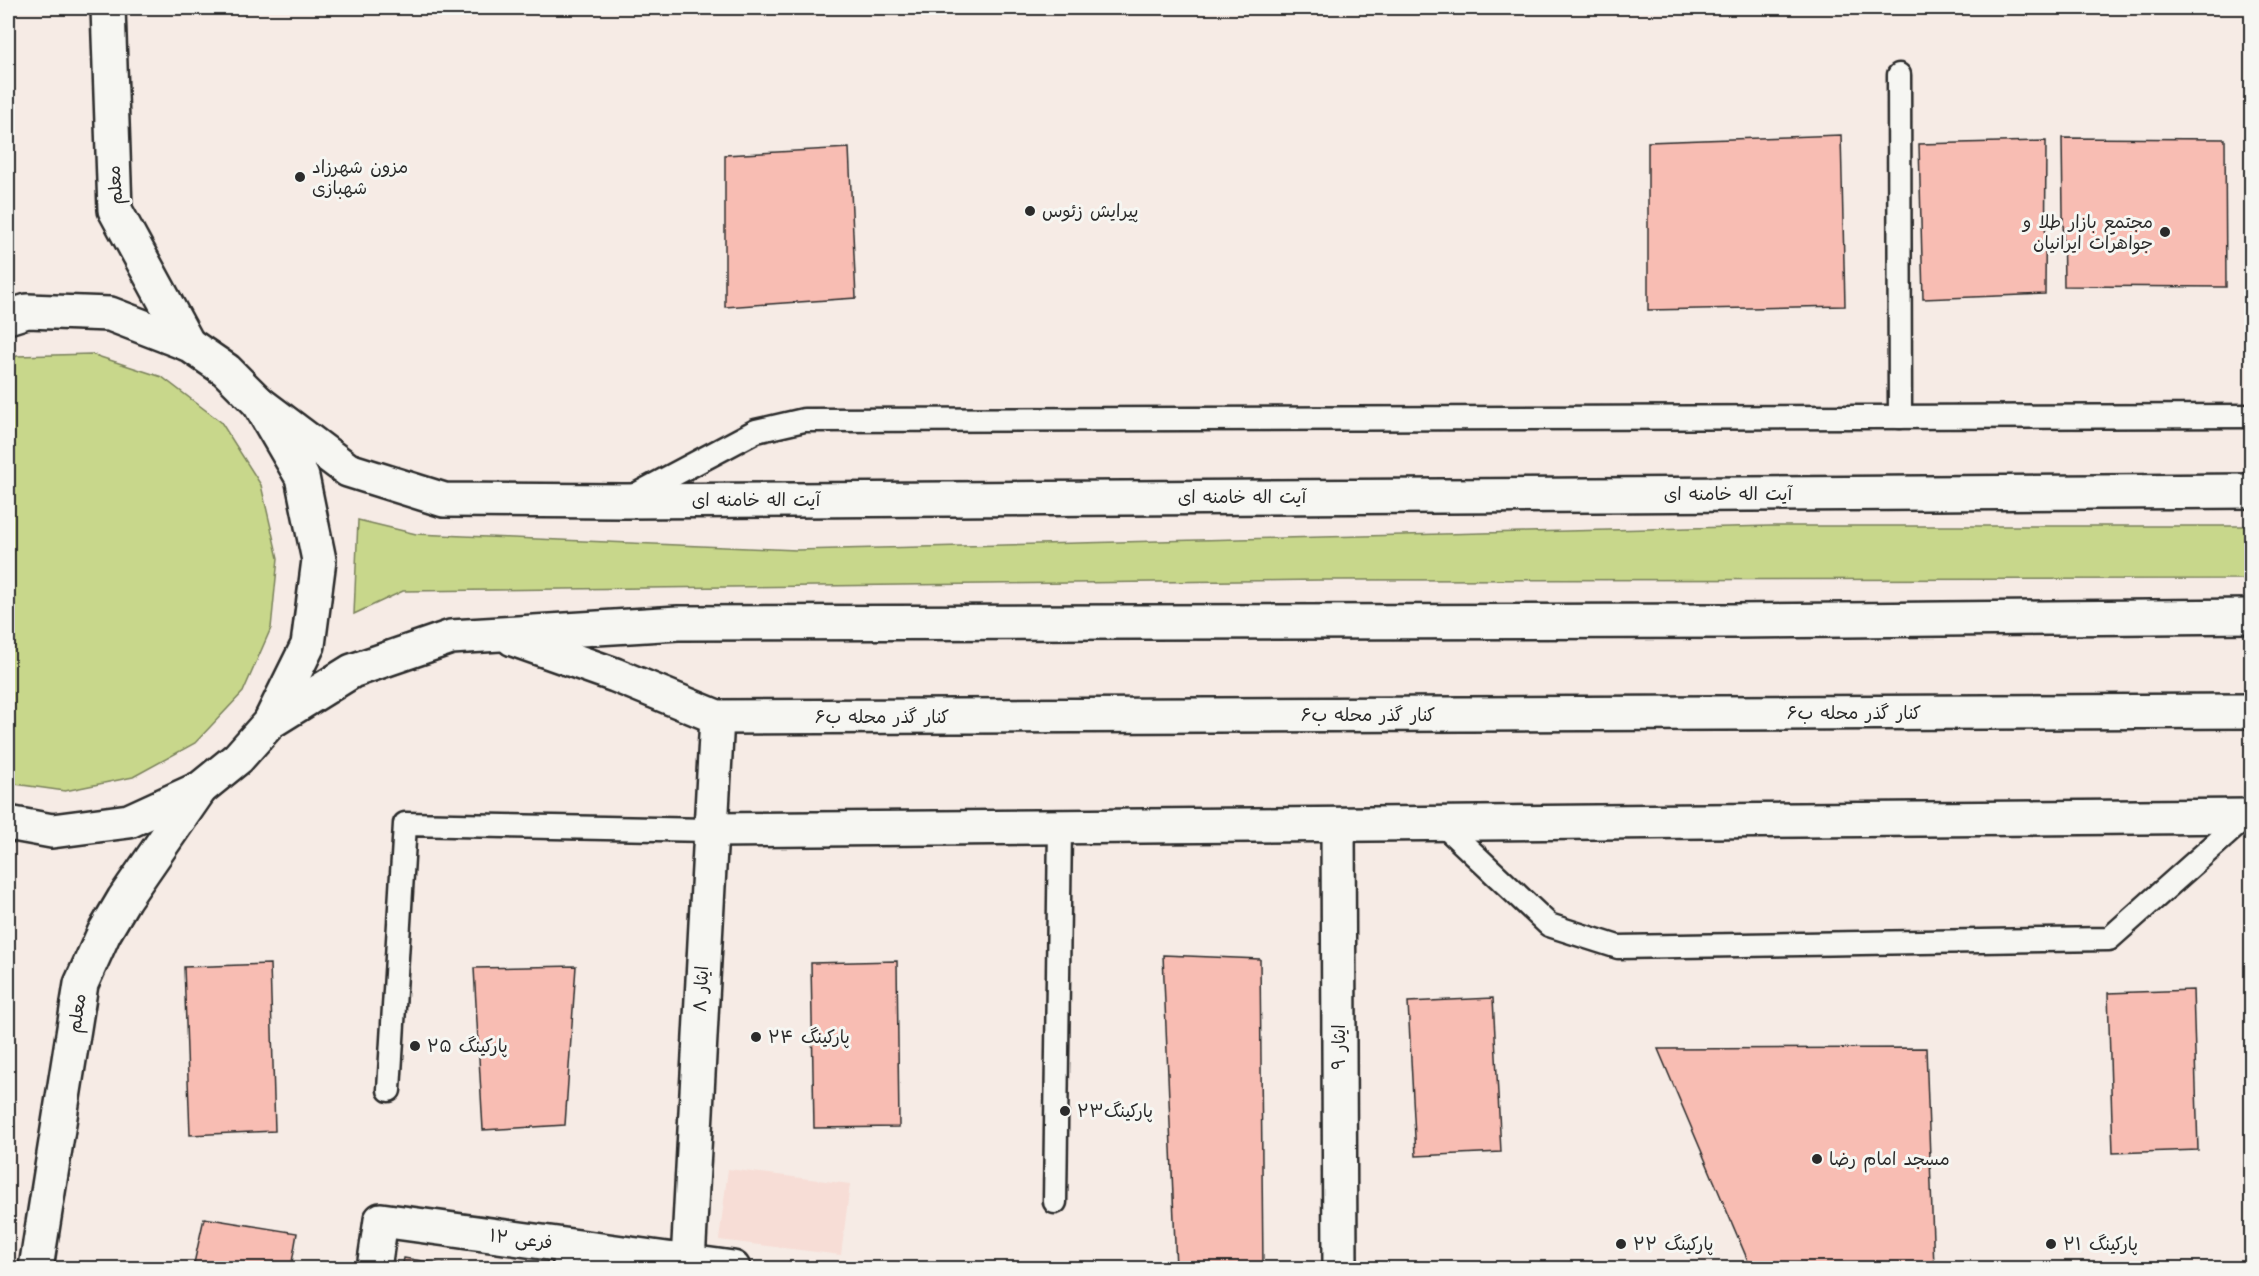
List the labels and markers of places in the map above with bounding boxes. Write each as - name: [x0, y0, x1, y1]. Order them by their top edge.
- place label: مزون شهرزاد شهبازی: [312, 155, 408, 201]
- marker: مزون شهرزاد شهبازی: [293, 170, 307, 184]
- place label: پیرایش زئوس: [1042, 199, 1139, 224]
- marker: پیرایش زئوس: [1023, 204, 1037, 218]
- place label: مجتمع بازار طلا و جواهرات ایرانیان: [2021, 210, 2153, 256]
- marker: مجتمع بازار طلا و جواهرات ایرانیان: [2158, 225, 2172, 239]
- place label: پارکینگ ۲۴: [768, 1025, 850, 1050]
- marker: پارکینگ ۲۴: [749, 1030, 763, 1044]
- place label: پارکینگ ۲۵: [427, 1034, 508, 1059]
- marker: پارکینگ ۲۵: [408, 1039, 422, 1053]
- place label: پارکینگ۲۳: [1077, 1099, 1153, 1124]
- marker: پارکینگ۲۳: [1058, 1104, 1072, 1118]
- place label: مسجد امام رضا: [1829, 1147, 1950, 1173]
- marker: مسجد امام رضا: [1810, 1152, 1824, 1166]
- place label: پارکینگ ۲۲: [1633, 1232, 1714, 1257]
- place label: پارکینگ ۲۱: [2063, 1232, 2138, 1257]
- marker: پارکینگ ۲۲: [1614, 1237, 1628, 1251]
- marker: پارکینگ ۲۱: [2044, 1237, 2058, 1251]

